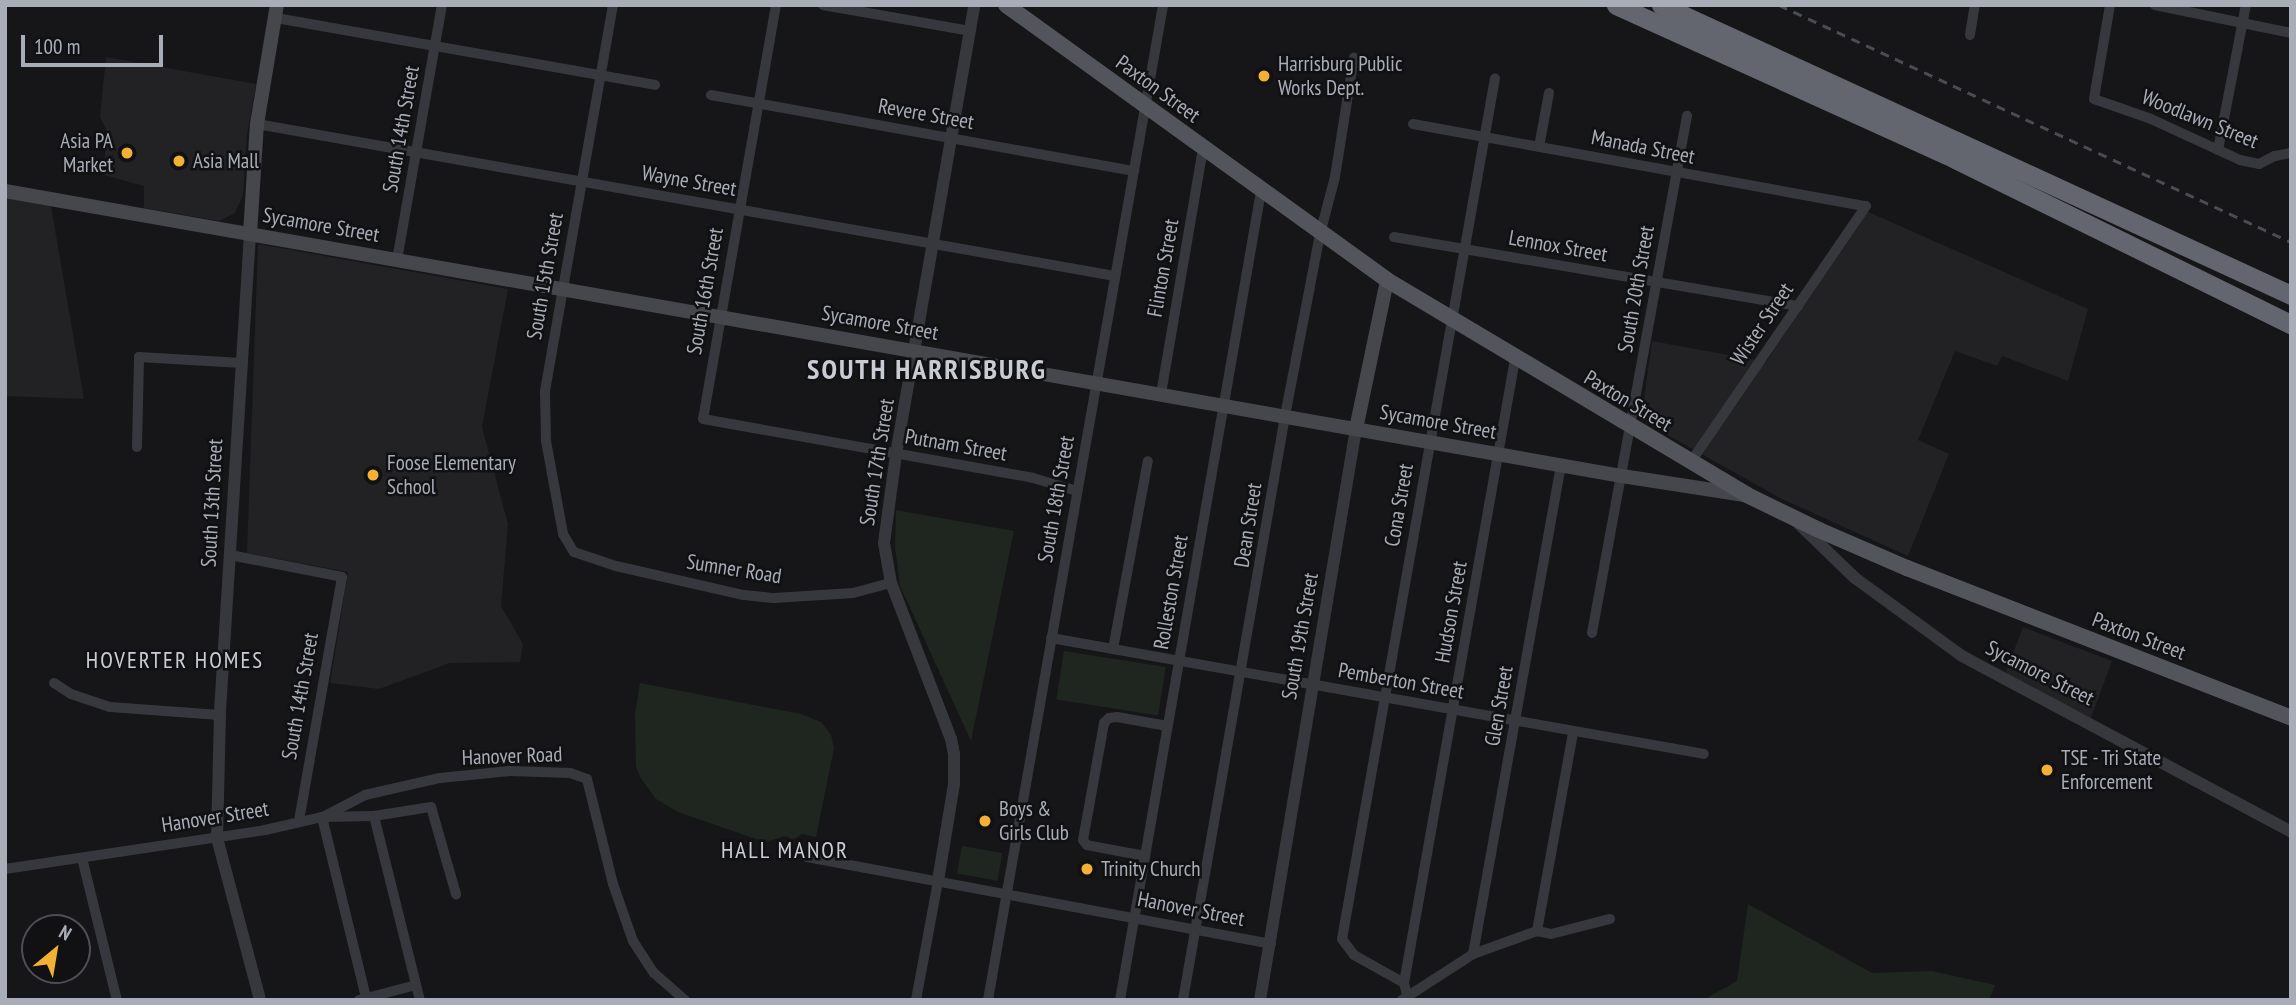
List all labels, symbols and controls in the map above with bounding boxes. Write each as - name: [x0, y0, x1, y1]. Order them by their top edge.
- scale bar: [24, 21, 166, 65]
- text: 100 m: [34, 33, 80, 60]
- street label: Paxton Street: [1111, 50, 1205, 128]
- place label: Harrisburg Public Works Dept.: [1278, 51, 1402, 101]
- street label: South 14th Street: [377, 64, 425, 194]
- marker: Harrisburg Public Works Dept.: [1256, 68, 1272, 84]
- street label: Woodlawn Street: [2138, 84, 2262, 154]
- street label: Revere Street: [876, 93, 976, 135]
- street label: Manada Street: [1589, 125, 1697, 169]
- place label: Asia PA Market: [60, 128, 113, 178]
- marker: Asia PA Market: [119, 145, 135, 161]
- place label: Asia Mall: [193, 148, 259, 174]
- marker: Asia Mall: [171, 153, 187, 169]
- street label: Wayne Street: [640, 160, 738, 202]
- street label: Sycamore Street: [261, 202, 381, 248]
- street label: South 15th Street: [521, 211, 569, 341]
- street label: Flinton Street: [1142, 217, 1184, 319]
- street label: South 20th Street: [1612, 224, 1660, 354]
- street label: Lennox Street: [1506, 225, 1610, 267]
- street label: South 16th Street: [681, 226, 729, 356]
- street label: Wister Street: [1725, 278, 1799, 370]
- street label: Sycamore Street: [820, 300, 940, 346]
- district label: SOUTH HARRISBURG: [809, 352, 1045, 386]
- street label: Paxton Street: [1580, 365, 1676, 437]
- street label: South 17th Street: [855, 397, 899, 527]
- street label: Sycamore Street: [1378, 399, 1498, 445]
- street label: Putnam Street: [903, 424, 1009, 466]
- street label: South 18th Street: [1032, 434, 1080, 564]
- street label: South 13th Street: [196, 438, 228, 568]
- place label: Foose Elementary School: [387, 450, 516, 500]
- street label: Cona Street: [1379, 462, 1419, 548]
- marker: Foose Elementary School: [365, 467, 381, 483]
- street label: Dean Street: [1229, 481, 1267, 569]
- street label: Rolleston Street: [1149, 533, 1193, 651]
- street label: Sumner Road: [685, 549, 783, 589]
- street label: Hudson Street: [1430, 559, 1472, 665]
- street label: South 19th Street: [1276, 571, 1324, 701]
- street label: Paxton Street: [2089, 607, 2189, 665]
- street label: South 14th Street: [276, 631, 324, 761]
- street label: Sycamore Street: [1982, 635, 2098, 711]
- district label: HOVERTER HOMES: [88, 646, 262, 674]
- street label: Pemberton Street: [1336, 658, 1466, 704]
- street label: Glen Street: [1480, 664, 1518, 748]
- street label: Hanover Road: [461, 742, 563, 770]
- place label: TSE - Tri State Enforcement: [2061, 745, 2163, 795]
- marker: TSE - Tri State Enforcement: [2039, 762, 2055, 778]
- street label: Hanover Street: [160, 796, 270, 838]
- place label: Boys & Girls Club: [999, 796, 1069, 846]
- marker: Boys & Girls Club: [977, 813, 993, 829]
- district label: HALL MANOR: [722, 836, 848, 864]
- place label: Trinity Church: [1101, 856, 1201, 882]
- marker: Trinity Church: [1079, 861, 1095, 877]
- street label: Hanover Street: [1135, 886, 1247, 932]
- north arrow: [21, 914, 91, 984]
- text: N: [55, 920, 76, 946]

